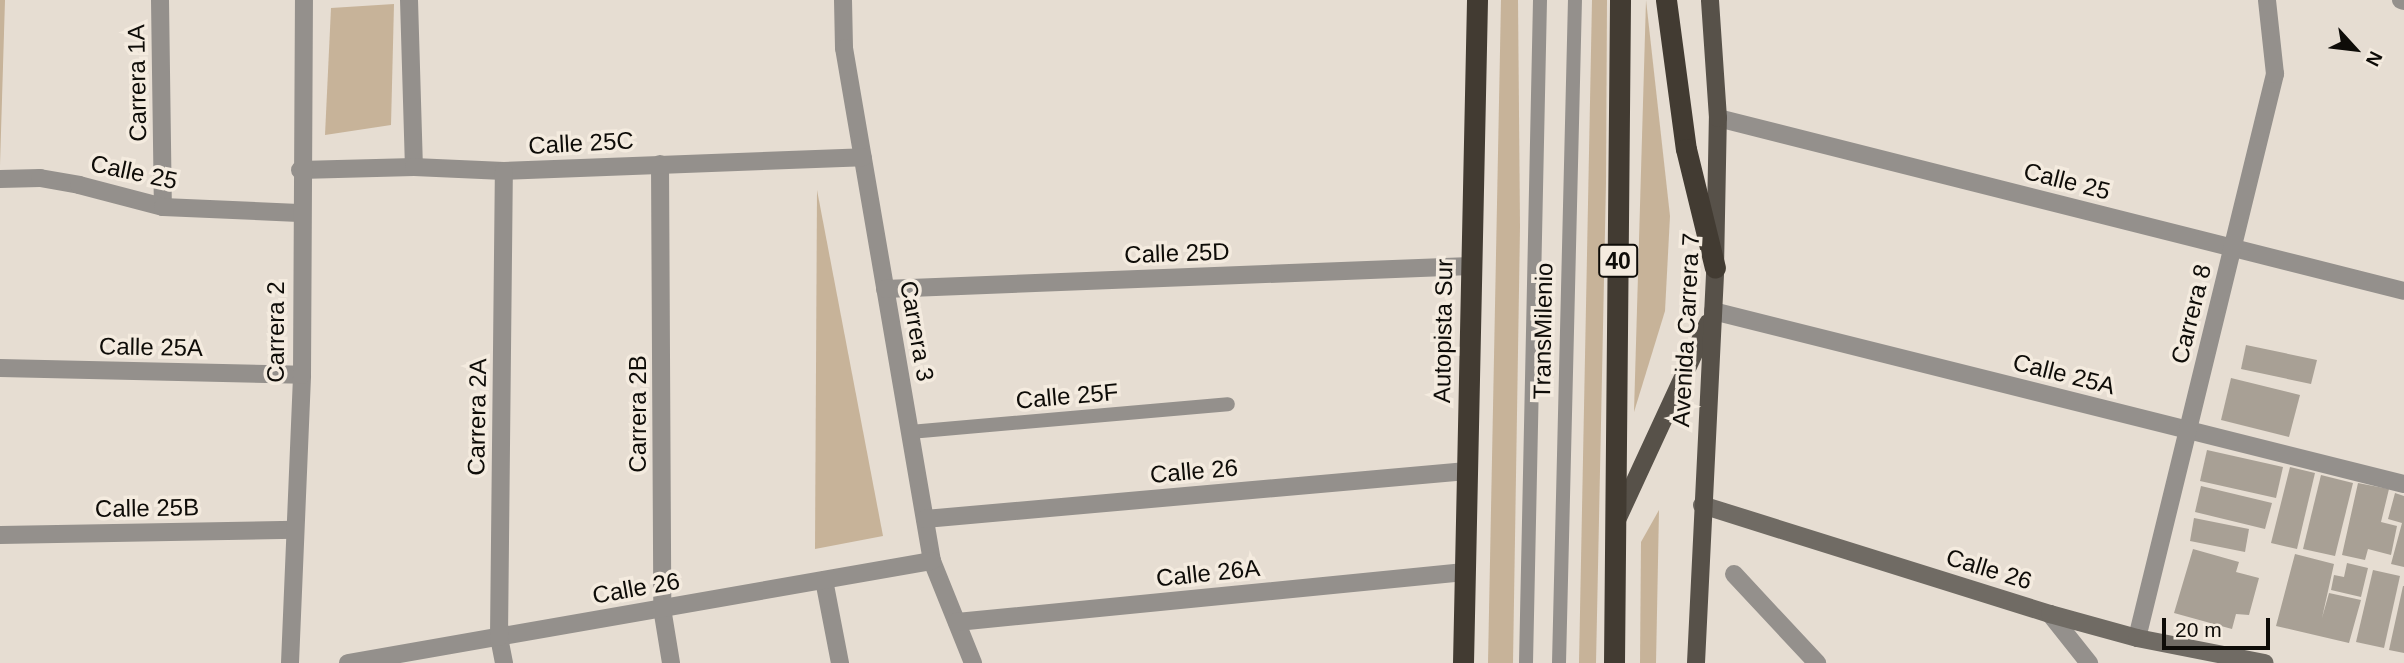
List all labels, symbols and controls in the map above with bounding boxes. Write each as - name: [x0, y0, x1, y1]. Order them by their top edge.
- north arrow: [2320, 14, 2390, 84]
- street label: Carrera 1A: [122, 24, 152, 142]
- text: N: [2362, 48, 2387, 70]
- street label: Calle 25C: [528, 126, 634, 160]
- street label: Calle 25: [88, 149, 180, 195]
- street label: Calle 25: [2021, 156, 2113, 206]
- street label: Avenida Carrera 7: [1667, 232, 1705, 428]
- street label: Calle 25D: [1124, 237, 1230, 269]
- road number: 40: [1597, 242, 1639, 280]
- street label: Autopista Sur: [1427, 259, 1459, 403]
- street label: Carrera 8: [2165, 261, 2217, 367]
- street label: TransMilenio: [1527, 263, 1559, 399]
- street label: Carrera 3: [894, 279, 940, 383]
- street label: Carrera 2: [262, 281, 290, 383]
- street label: Calle 25A: [99, 332, 203, 362]
- street label: Calle 25A: [2010, 347, 2118, 401]
- street label: Carrera 2B: [624, 355, 652, 473]
- street label: Carrera 2A: [462, 358, 492, 476]
- street label: Calle 25F: [1015, 377, 1119, 415]
- street label: Calle 26: [1149, 453, 1239, 489]
- street label: Calle 25B: [95, 493, 199, 523]
- street label: Calle 26: [1943, 542, 2035, 596]
- street label: Calle 26A: [1155, 553, 1261, 593]
- street label: Calle 26: [590, 566, 682, 610]
- scale bar: [2166, 604, 2274, 648]
- text: 20 m: [2175, 618, 2222, 641]

